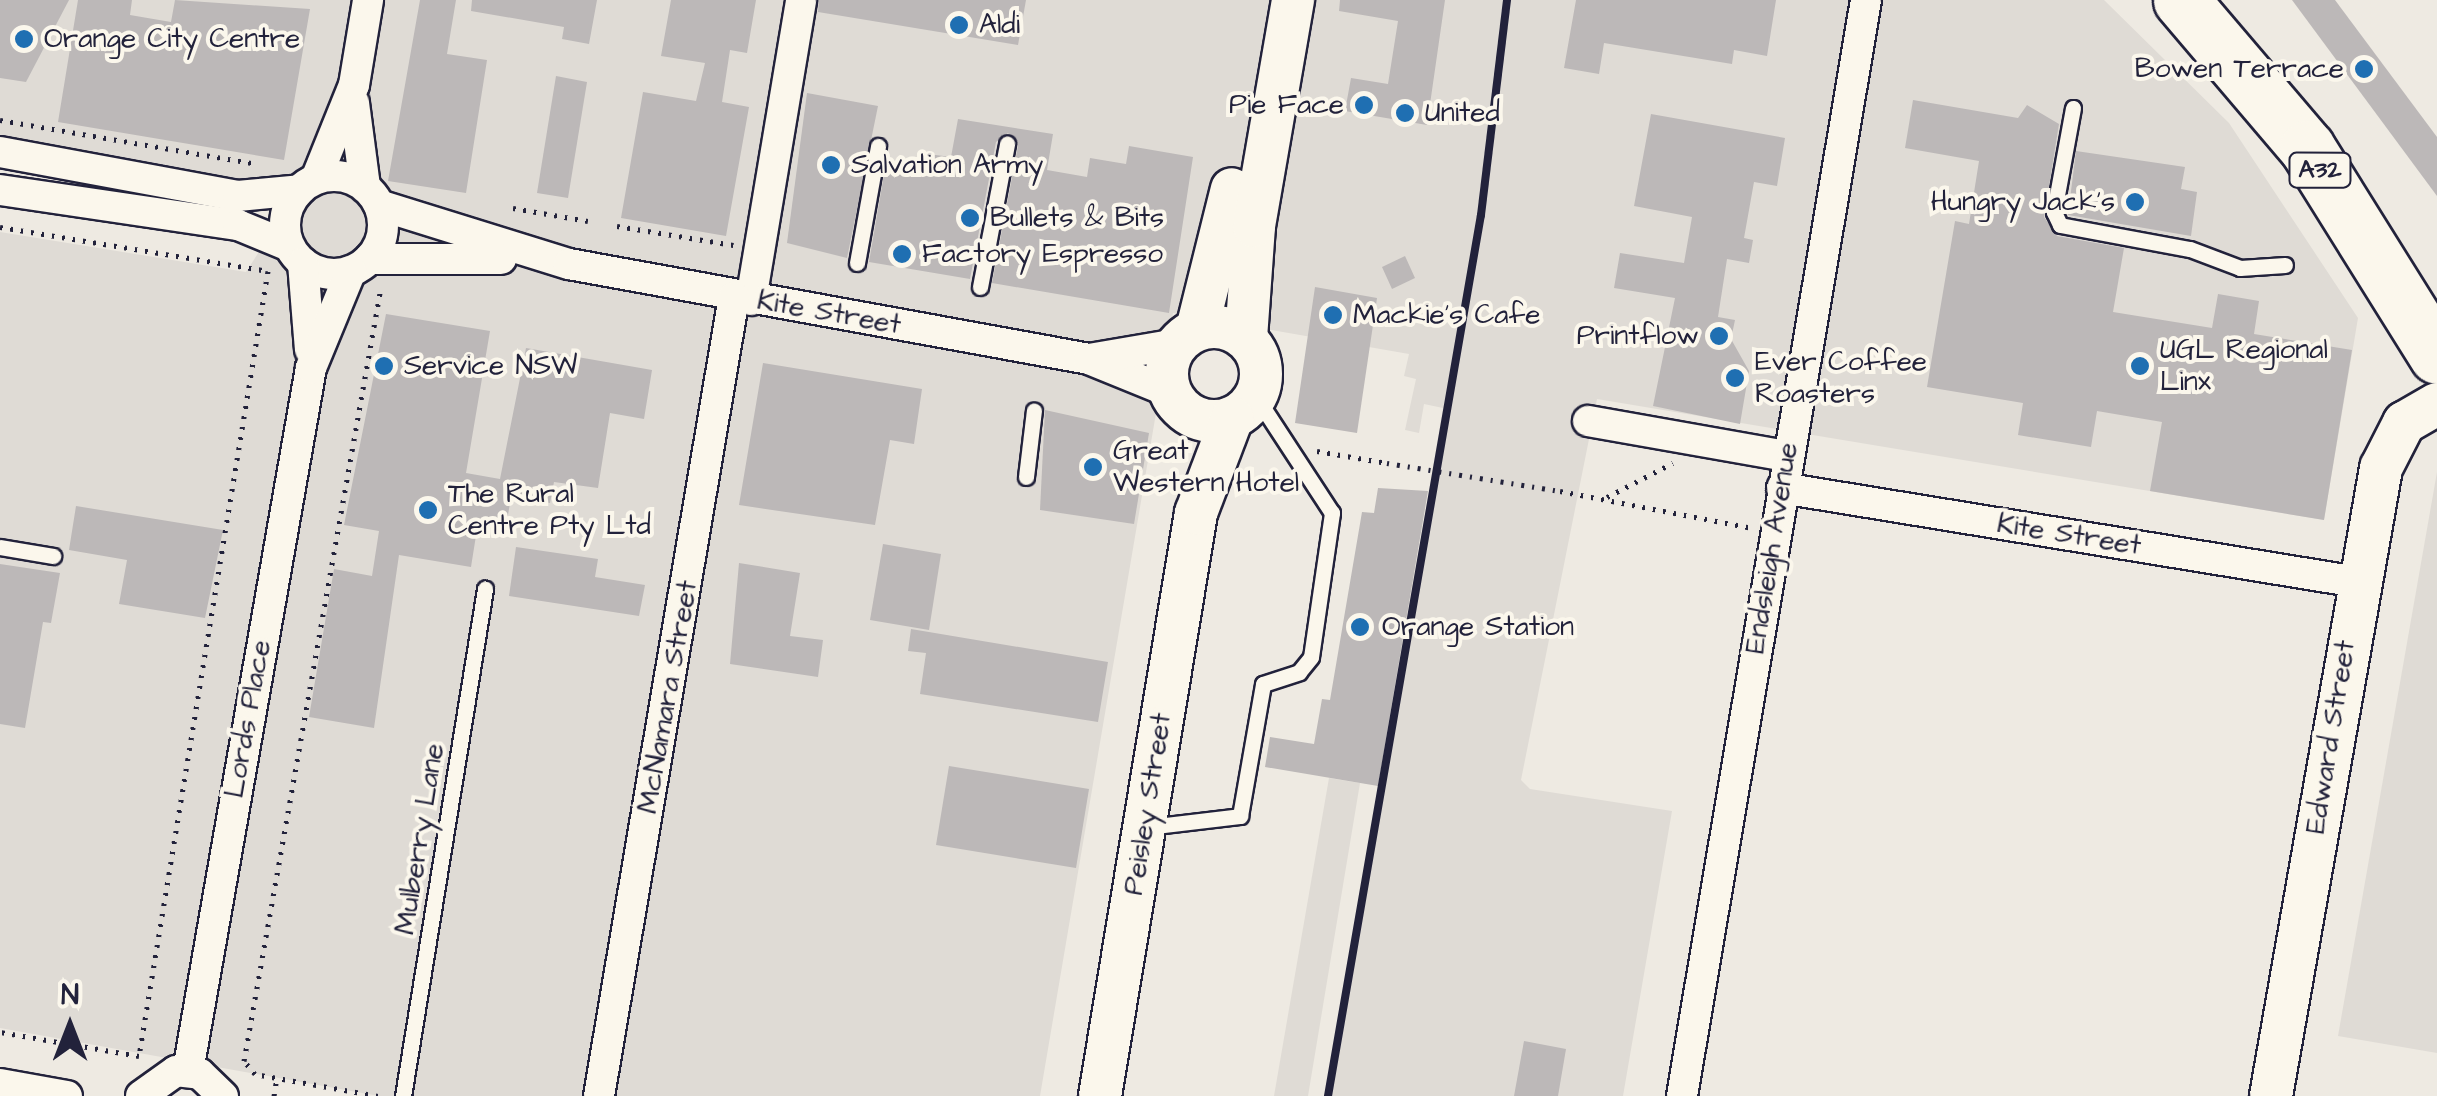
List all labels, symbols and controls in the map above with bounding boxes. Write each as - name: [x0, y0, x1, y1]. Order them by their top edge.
- place label: Aldi: [979, 8, 1020, 42]
- marker: Aldi: [948, 14, 970, 36]
- place label: Orange City Centre: [44, 22, 300, 56]
- marker: Orange City Centre: [13, 28, 35, 50]
- place label: Bowen Terrace: [2135, 52, 2344, 86]
- marker: Bowen Terrace: [2353, 58, 2375, 80]
- place label: Pie Face: [1229, 88, 1344, 122]
- marker: Pie Face: [1353, 94, 1375, 116]
- place label: United: [1425, 96, 1500, 130]
- marker: United: [1394, 102, 1416, 124]
- place label: Salvation Army: [851, 148, 1043, 182]
- road number: A32: [2288, 150, 2352, 190]
- marker: Salvation Army: [820, 154, 842, 176]
- place label: Hungry Jack's: [1931, 185, 2115, 219]
- marker: Hungry Jack's: [2124, 191, 2146, 213]
- place label: Bullets & Bits: [990, 201, 1164, 235]
- marker: Bullets & Bits: [959, 207, 981, 229]
- place label: Factory Espresso: [922, 237, 1163, 271]
- marker: Factory Espresso: [891, 243, 913, 265]
- street label: Kite Street: [755, 284, 903, 342]
- place label: Mackie's Cafe: [1353, 298, 1540, 332]
- marker: Mackie's Cafe: [1322, 304, 1344, 326]
- place label: Printflow: [1577, 319, 1699, 353]
- marker: Printflow: [1708, 325, 1730, 347]
- place label: UGL Regional Linx: [2160, 333, 2328, 399]
- place label: Ever Coffee Roasters: [1755, 345, 1927, 411]
- place label: Service NSW: [404, 349, 577, 383]
- marker: Service NSW: [373, 355, 395, 377]
- marker: UGL Regional Linx: [2129, 355, 2151, 377]
- marker: Ever Coffee Roasters: [1724, 367, 1746, 389]
- place label: Great Western Hotel: [1113, 434, 1299, 500]
- street label: Endsleigh Avenue: [1739, 440, 1805, 656]
- marker: Great Western Hotel: [1082, 456, 1104, 478]
- place label: The Rural Centre Pty Ltd: [448, 477, 651, 543]
- marker: The Rural Centre Pty Ltd: [417, 499, 439, 521]
- street label: Kite Street: [1995, 507, 2143, 563]
- street label: McNamara Street: [631, 578, 705, 816]
- place label: Orange Station: [1382, 610, 1574, 644]
- marker: Orange Station: [1347, 614, 1373, 640]
- street label: Lords Place: [218, 638, 278, 800]
- street label: Edward Street: [2299, 638, 2363, 836]
- street label: Peisley Street: [1117, 711, 1179, 897]
- street label: Mulberry Lane: [388, 741, 452, 937]
- north arrow: [20, 976, 120, 1076]
- text: N: [61, 976, 79, 1015]

